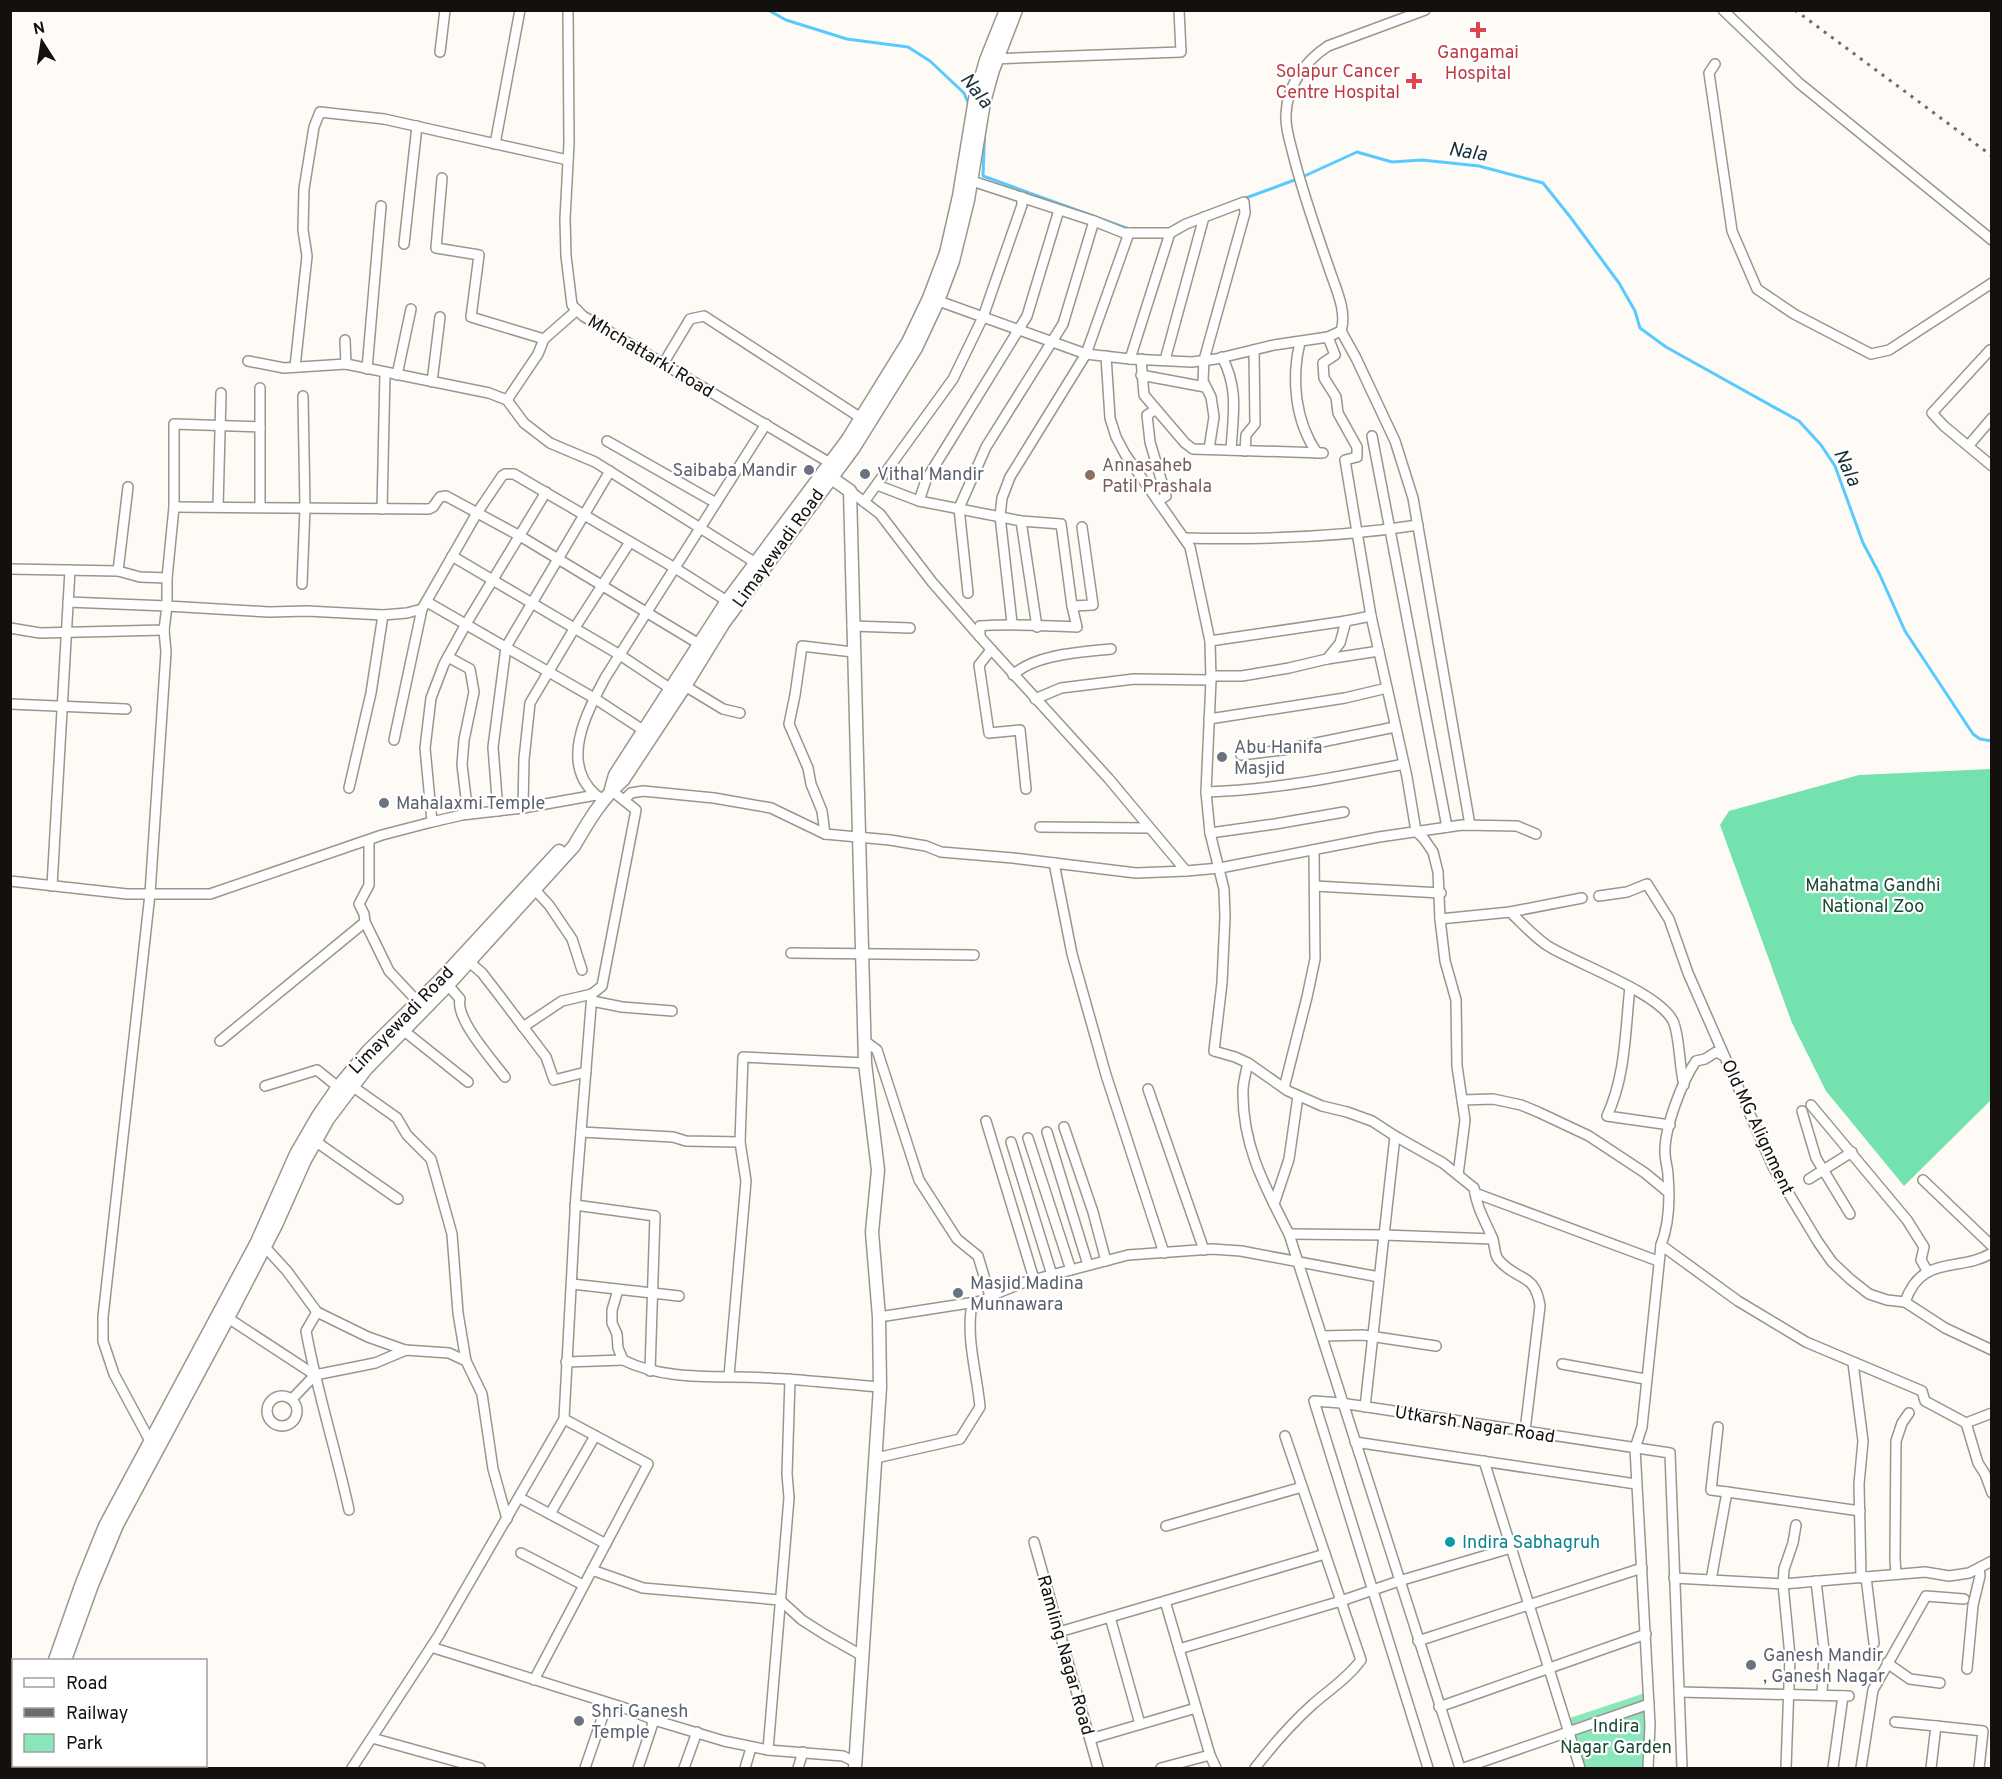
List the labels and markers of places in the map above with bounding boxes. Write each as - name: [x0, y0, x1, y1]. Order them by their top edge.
- marker: Gangamai Hospital: [1469, 21, 1487, 39]
- place label: Gangamai Hospital: [1437, 42, 1519, 86]
- place label: Solapur Cancer Centre Hospital: [1275, 61, 1400, 105]
- marker: Solapur Cancer Centre Hospital: [1405, 72, 1423, 90]
- place label: Annasaheb Patil Prashala: [1102, 455, 1212, 499]
- place label: Saibaba Mandir: [673, 460, 797, 483]
- marker: Saibaba Mandir: [802, 463, 816, 477]
- place label: Vithal Mandir: [877, 464, 984, 487]
- marker: Vithal Mandir: [858, 467, 872, 481]
- marker: Annasaheb Patil Prashala: [1083, 468, 1097, 482]
- place label: Abu Hanifa Masjid: [1234, 737, 1323, 781]
- marker: Abu Hanifa Masjid: [1215, 750, 1229, 764]
- place label: Mahalaxmi Temple: [396, 793, 545, 816]
- marker: Mahalaxmi Temple: [377, 796, 391, 810]
- place label: Masjid Madina Munnawara: [970, 1273, 1083, 1317]
- marker: Masjid Madina Munnawara: [951, 1286, 965, 1300]
- place label: Indira Sabhagruh: [1462, 1532, 1600, 1555]
- marker: Indira Sabhagruh: [1443, 1535, 1457, 1549]
- place label: Ganesh Mandir , Ganesh Nagar: [1763, 1645, 1885, 1689]
- marker: Ganesh Mandir , Ganesh Nagar: [1744, 1658, 1758, 1672]
- place label: Shri Ganesh Temple: [591, 1701, 688, 1745]
- marker: Shri Ganesh Temple: [572, 1714, 586, 1728]

